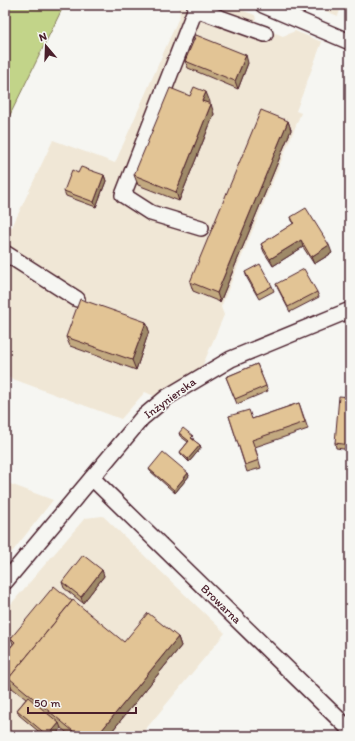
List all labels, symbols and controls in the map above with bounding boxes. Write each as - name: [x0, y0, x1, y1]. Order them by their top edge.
- north arrow: [26, 26, 66, 66]
- text: N: [37, 30, 49, 44]
- street label: Inżynierska: [141, 374, 199, 421]
- street label: Browarna: [198, 581, 245, 627]
- scale bar: [28, 689, 136, 715]
- text: 50 m: [34, 696, 60, 710]

